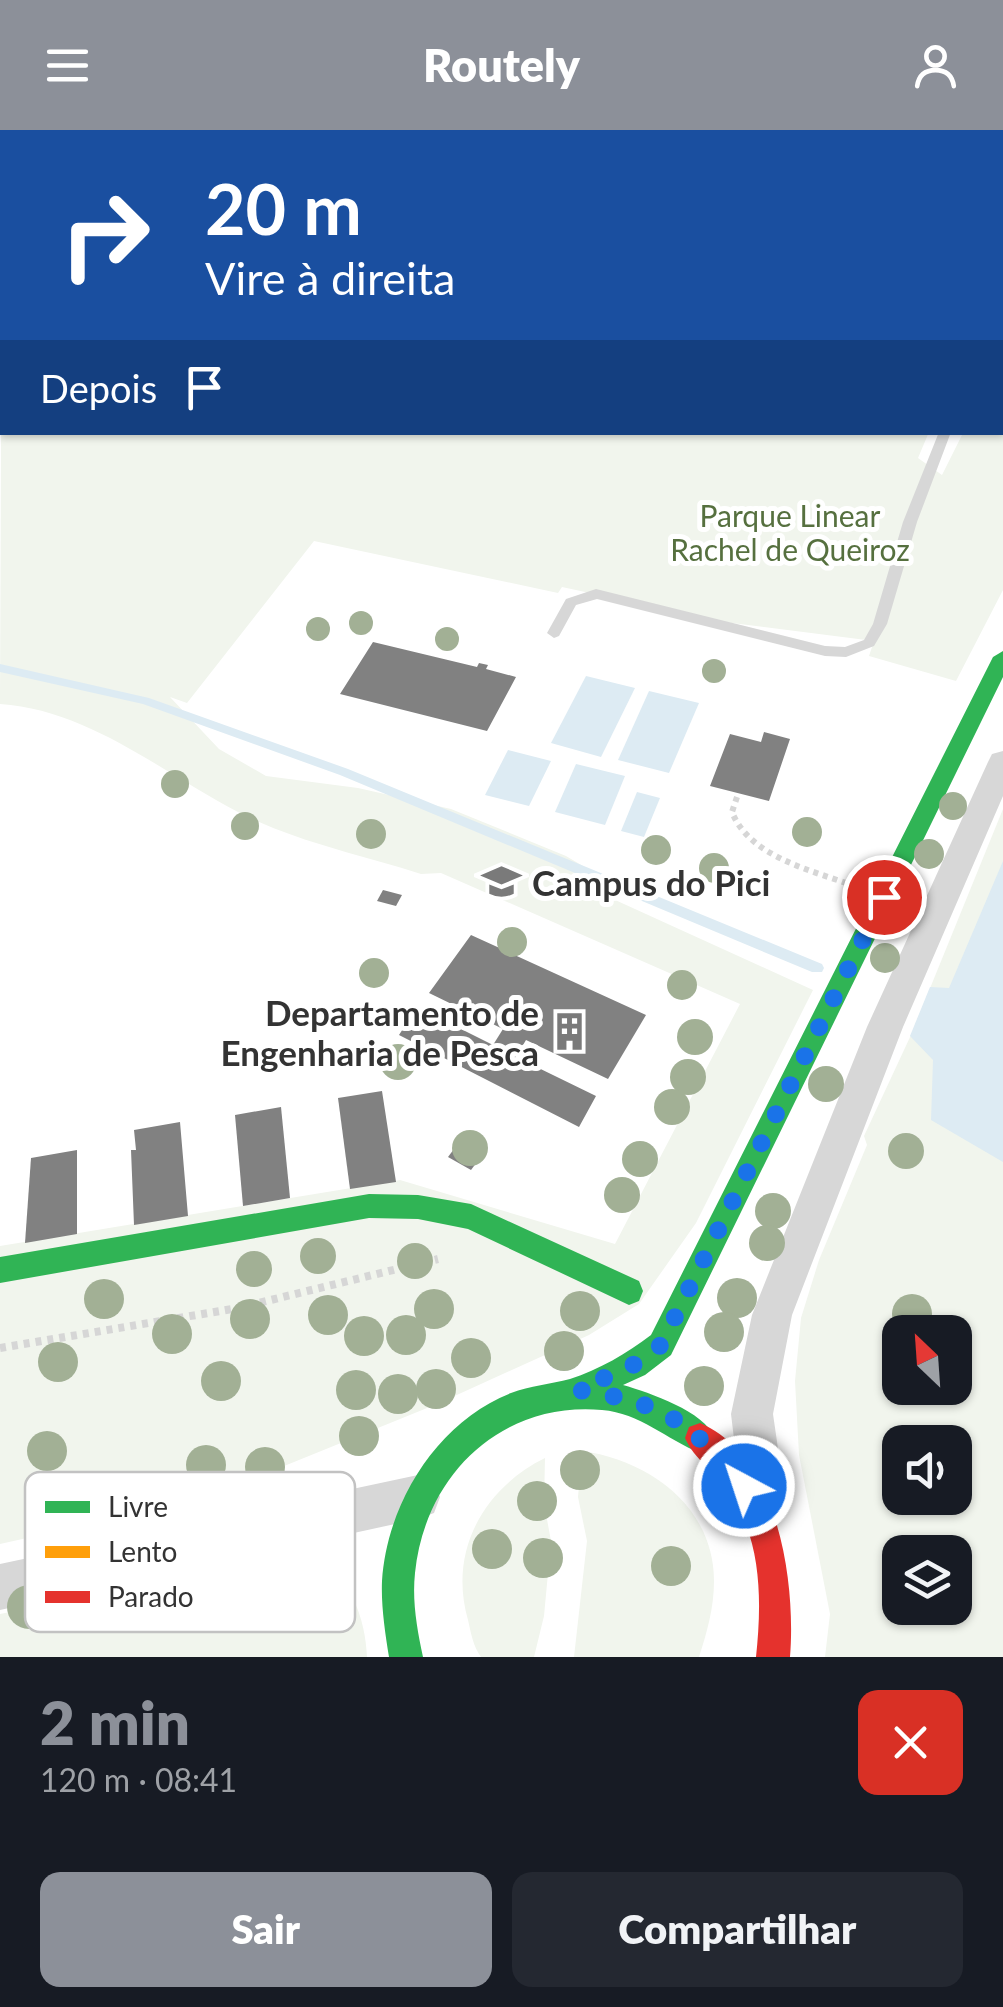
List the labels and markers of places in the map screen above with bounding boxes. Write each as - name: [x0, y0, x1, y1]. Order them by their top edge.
- pin: [842, 855, 927, 940]
- school or university icon: Campus do Pici: [481, 861, 523, 903]
- place label: Campus do Pici: [532, 861, 770, 903]
- place label: Departamento de Engenharia de Pesca: [221, 991, 539, 1073]
- building icon: Departamento de Engenharia de Pesca: [548, 1011, 590, 1053]

